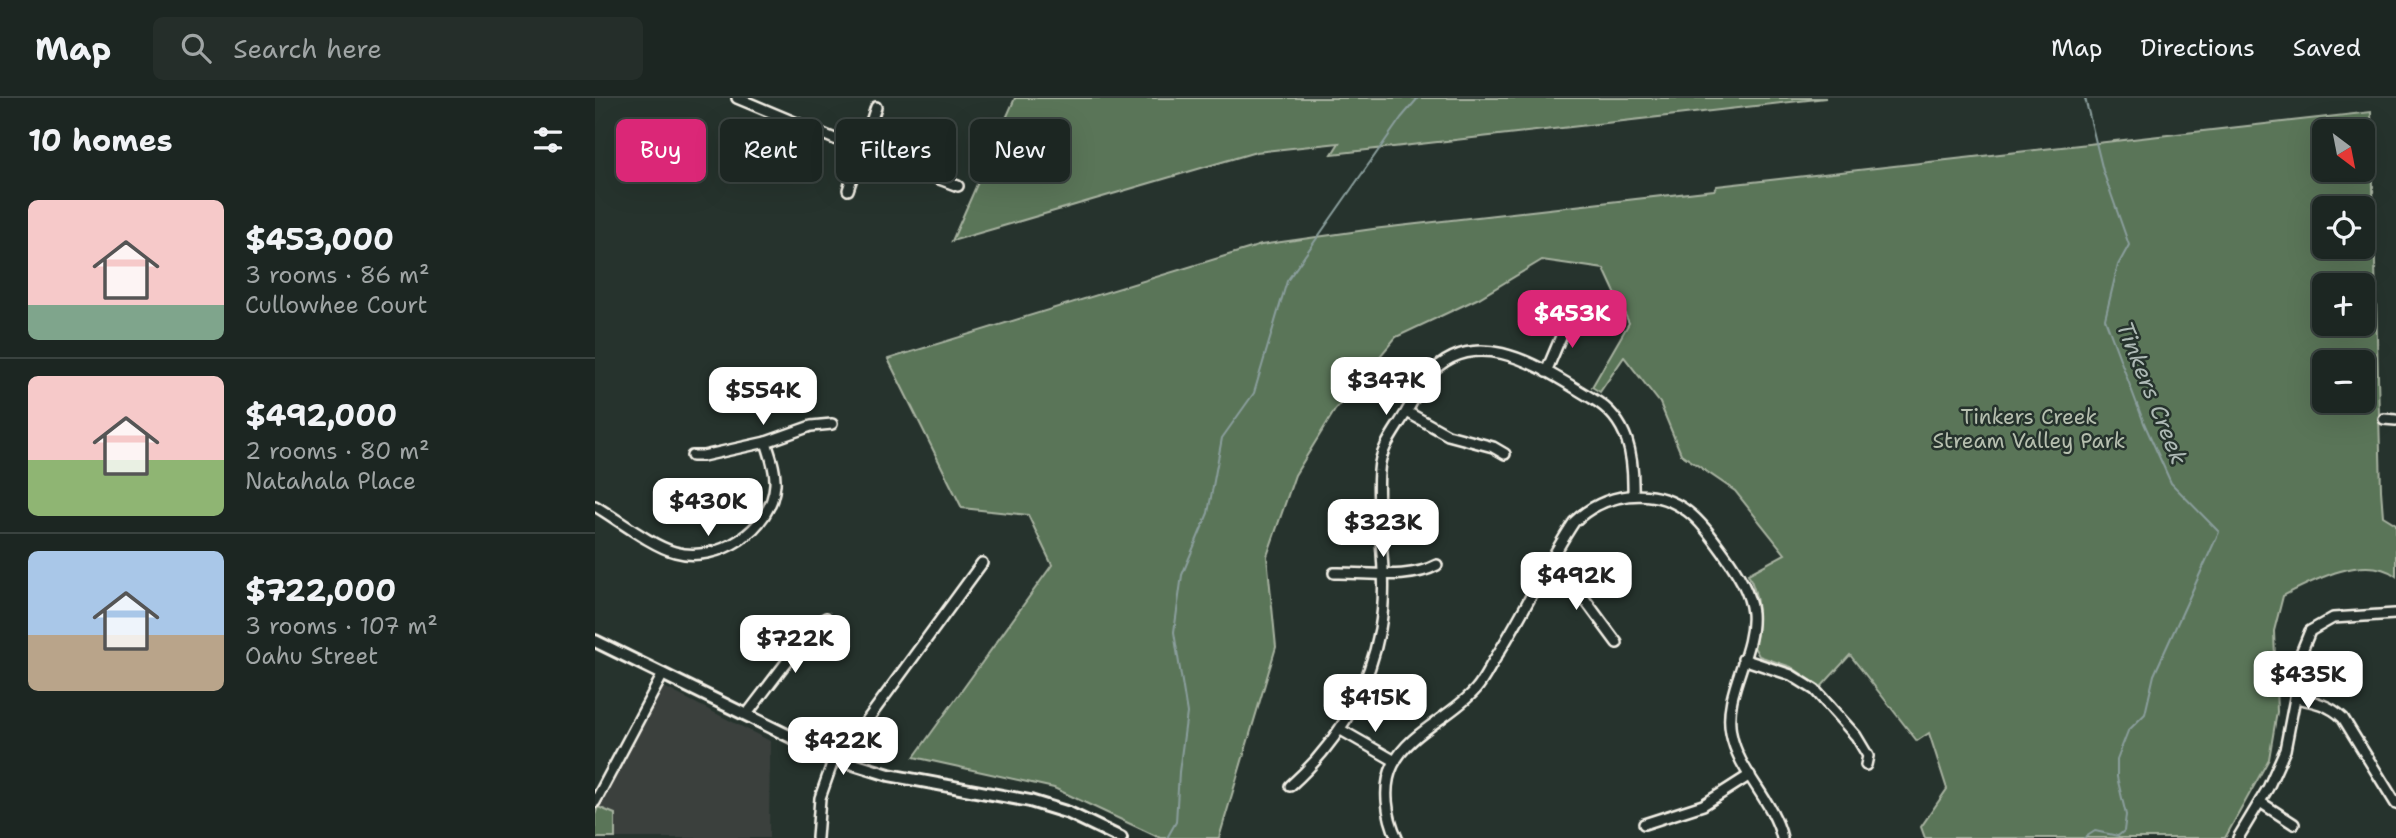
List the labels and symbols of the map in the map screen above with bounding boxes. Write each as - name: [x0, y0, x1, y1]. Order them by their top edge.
- north arrow: [2312, 119, 2375, 182]
- pin: $453K: [1523, 290, 1621, 350]
- water label: Tinkers Creek: [2110, 317, 2194, 469]
- pin: $347K: [1337, 358, 1435, 417]
- pin: $554K: [714, 368, 812, 427]
- park label: Tinkers Creek Stream Valley Park: [1933, 403, 2125, 455]
- pin: $430K: [659, 478, 757, 538]
- pin: $323K: [1334, 500, 1432, 559]
- pin: $492K: [1527, 552, 1625, 612]
- pin: $722K: [746, 616, 844, 675]
- pin: $435K: [2259, 652, 2357, 711]
- pin: $415K: [1326, 674, 1424, 734]
- pin: $422K: [794, 718, 892, 777]

